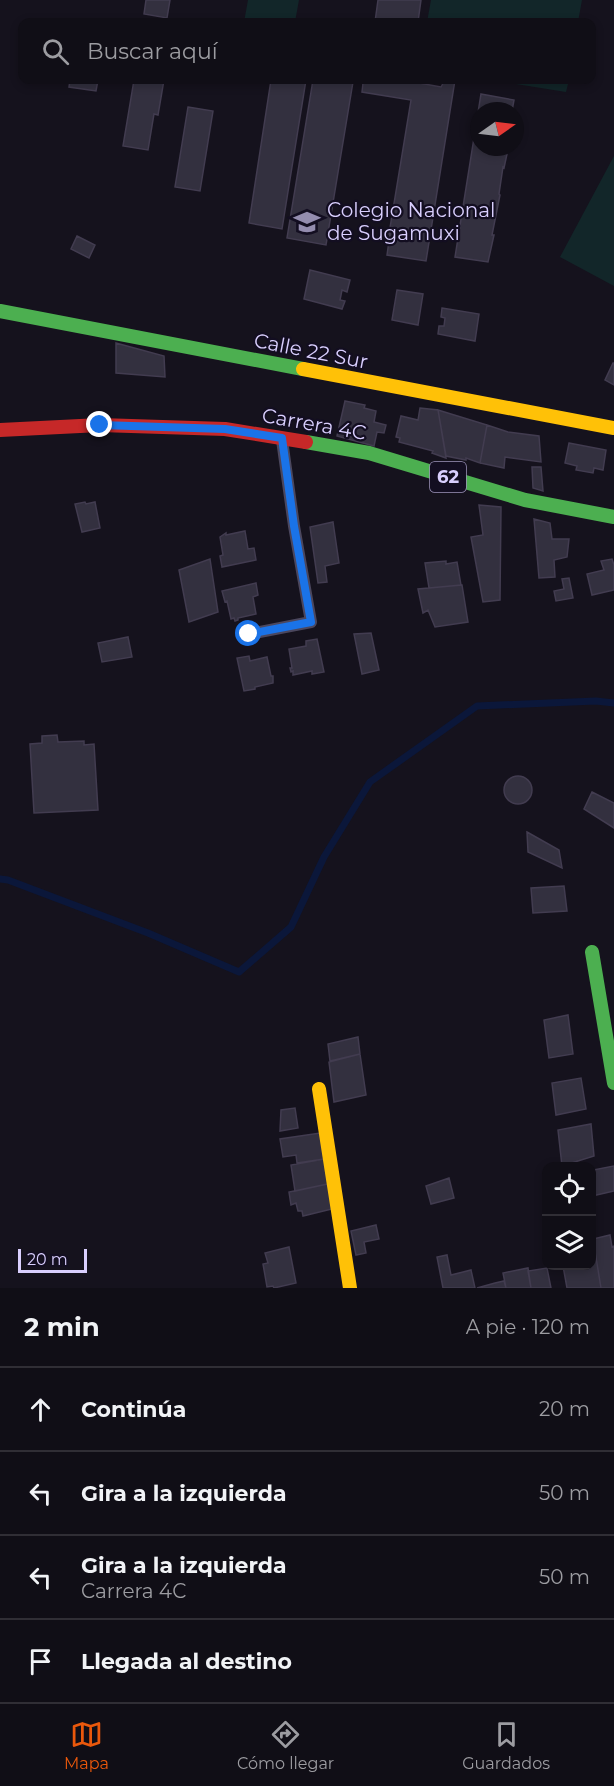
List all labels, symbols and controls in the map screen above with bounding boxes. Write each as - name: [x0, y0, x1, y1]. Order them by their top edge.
- search box: [18, 18, 596, 84]
- icon: search: [39, 35, 72, 68]
- text: Buscar aquí: [87, 38, 218, 65]
- north arrow: [470, 102, 524, 156]
- place label: Colegio Nacional de Sugamuxi: [327, 198, 495, 245]
- school or university icon: Colegio Nacional de Sugamuxi: [292, 207, 322, 237]
- street label: Calle 22 Sur: [252, 328, 370, 374]
- street label: Carrera 4C: [260, 403, 368, 445]
- route end: [86, 411, 112, 437]
- road number: 62: [430, 462, 466, 492]
- route start: [235, 620, 261, 646]
- map controls: [542, 1162, 596, 1270]
- button: locate: [542, 1162, 596, 1216]
- button: layers: [542, 1216, 596, 1270]
- scale bar: [18, 1246, 87, 1274]
- text: 20 m: [27, 1250, 68, 1269]
- text: 2 min: [24, 1311, 100, 1343]
- text: A pie · 120 m: [466, 1315, 590, 1339]
- icon: ahead: [24, 1393, 57, 1426]
- text: Continúa: [81, 1396, 186, 1423]
- text: 20 m: [539, 1397, 590, 1421]
- icon: left: [24, 1477, 57, 1510]
- text: Gira a la izquierda: [81, 1480, 287, 1507]
- text: 50 m: [539, 1481, 590, 1505]
- text: Gira a la izquierda: [81, 1552, 287, 1579]
- icon: left: [24, 1561, 57, 1594]
- text: 50 m: [539, 1565, 590, 1589]
- text: Carrera 4C: [81, 1579, 186, 1603]
- icon: arrive: [24, 1645, 57, 1678]
- text: Llegada al destino: [81, 1648, 292, 1675]
- tab: Mapa: [64, 1718, 109, 1773]
- tab: Cómo llegar: [237, 1718, 334, 1773]
- tab: Guardados: [462, 1718, 550, 1773]

